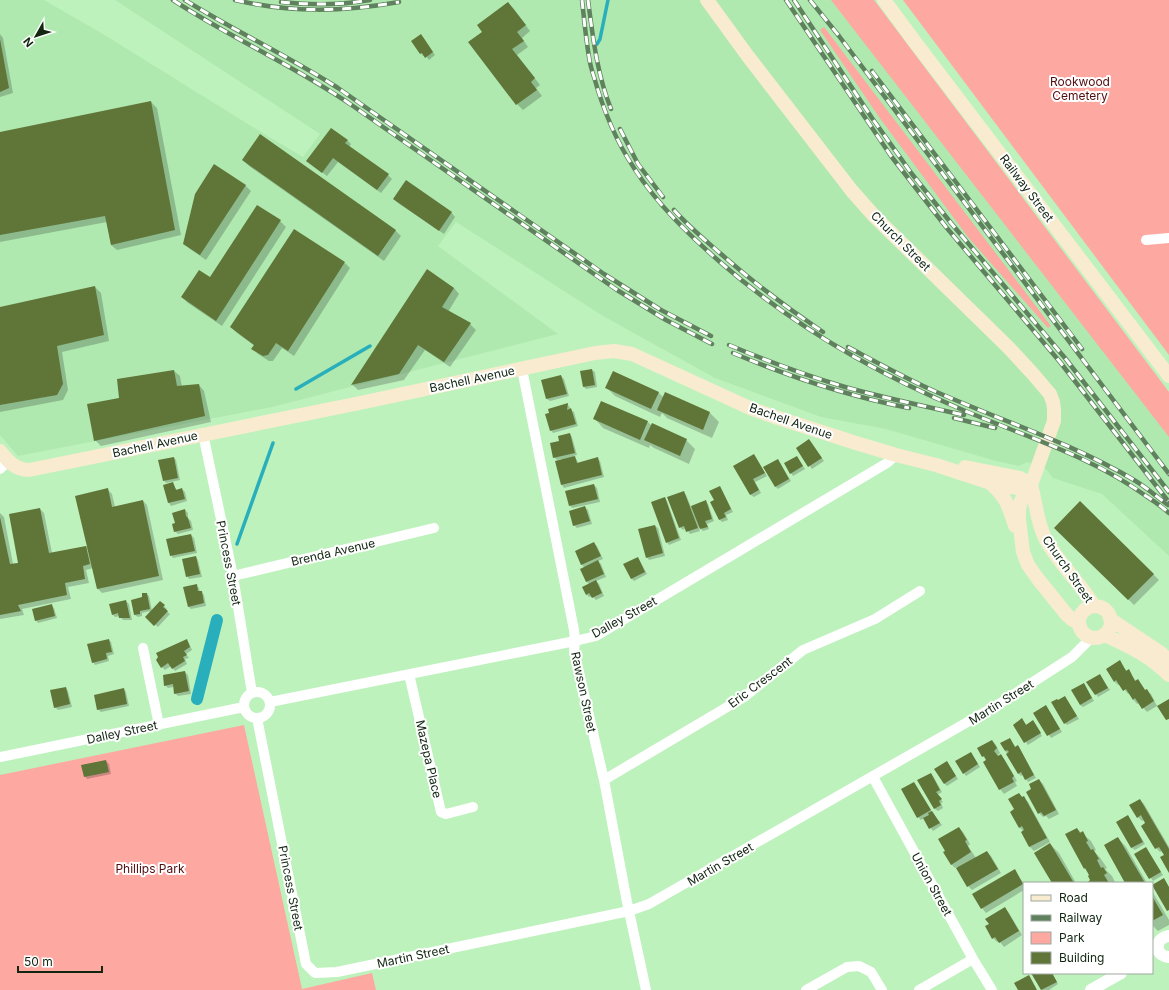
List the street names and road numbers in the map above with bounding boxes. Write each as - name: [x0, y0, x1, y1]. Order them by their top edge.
- street label: Railway Street: [997, 151, 1057, 225]
- street label: Church Street: [868, 208, 934, 274]
- street label: Bachell Avenue: [428, 363, 516, 395]
- street label: Bachell Avenue: [747, 400, 835, 442]
- street label: Bachell Avenue: [111, 428, 199, 460]
- street label: Princess Street: [213, 519, 245, 607]
- street label: Church Street: [1039, 533, 1097, 605]
- street label: Brenda Avenue: [289, 535, 377, 569]
- street label: Dalley Street: [589, 593, 659, 641]
- street label: Rawson Street: [568, 650, 600, 734]
- street label: Eric Crescent: [725, 653, 795, 711]
- street label: Martin Street: [966, 676, 1036, 728]
- street label: Dalley Street: [85, 717, 159, 747]
- street label: Mazepa Place: [413, 718, 445, 800]
- street label: Martin Street: [684, 839, 756, 889]
- street label: Princess Street: [275, 844, 307, 932]
- street label: Union Street: [908, 850, 956, 919]
- street label: Martin Street: [376, 941, 451, 971]

